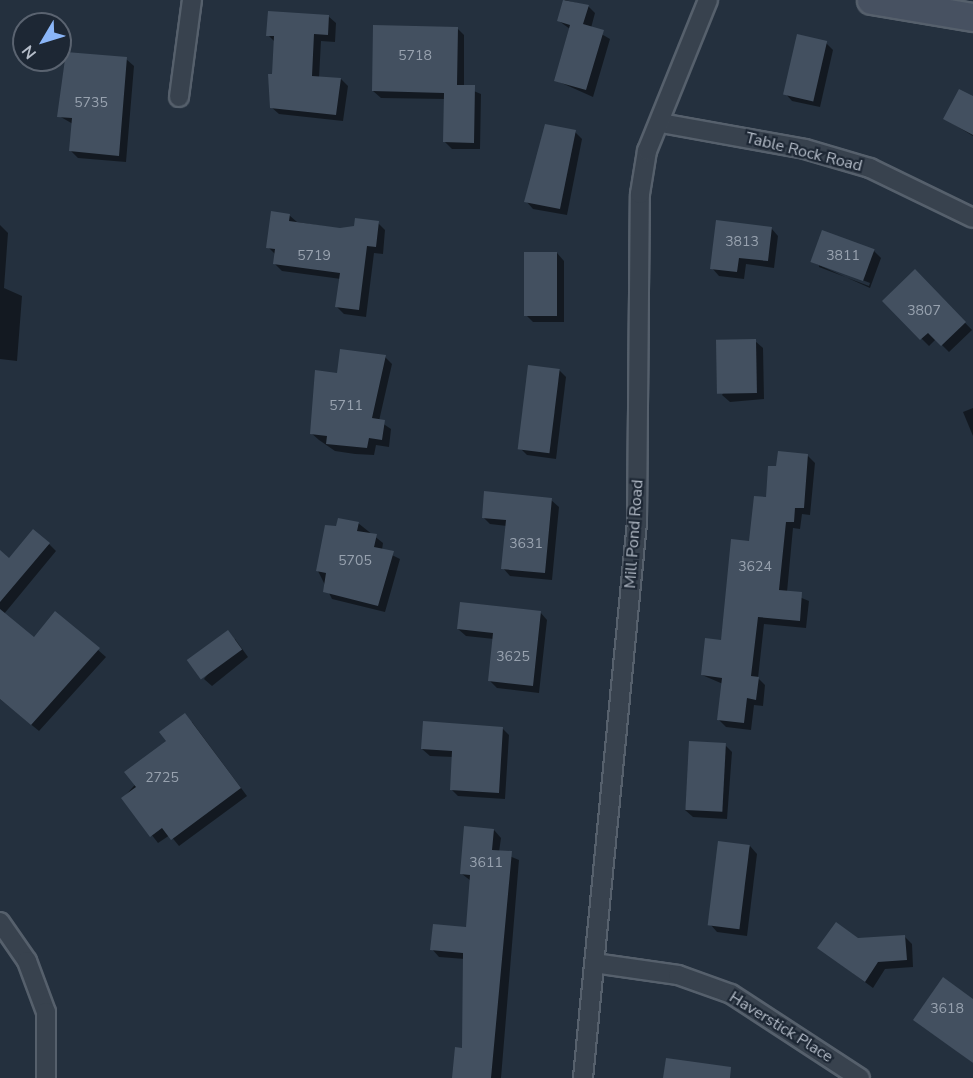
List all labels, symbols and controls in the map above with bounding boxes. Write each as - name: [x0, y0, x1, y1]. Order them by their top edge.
- north arrow: [12, 12, 72, 72]
- text: N: [17, 40, 42, 63]
- house number: 5718: [398, 48, 432, 64]
- house number: 5735: [74, 95, 108, 111]
- street label: Table Rock Road: [744, 128, 864, 176]
- house number: 3813: [725, 234, 759, 250]
- house number: 5719: [297, 248, 331, 264]
- house number: 3811: [826, 248, 860, 264]
- house number: 3807: [907, 303, 941, 319]
- house number: 5711: [329, 398, 363, 414]
- street label: Mill Pond Road: [621, 479, 647, 589]
- house number: 3631: [509, 536, 543, 552]
- house number: 5705: [338, 553, 372, 569]
- house number: 3624: [738, 559, 772, 575]
- house number: 3625: [496, 649, 530, 665]
- house number: 2725: [145, 770, 179, 786]
- house number: 3611: [469, 855, 503, 871]
- street label: Haverstick Place: [726, 987, 836, 1067]
- house number: 3618: [930, 1001, 964, 1017]

